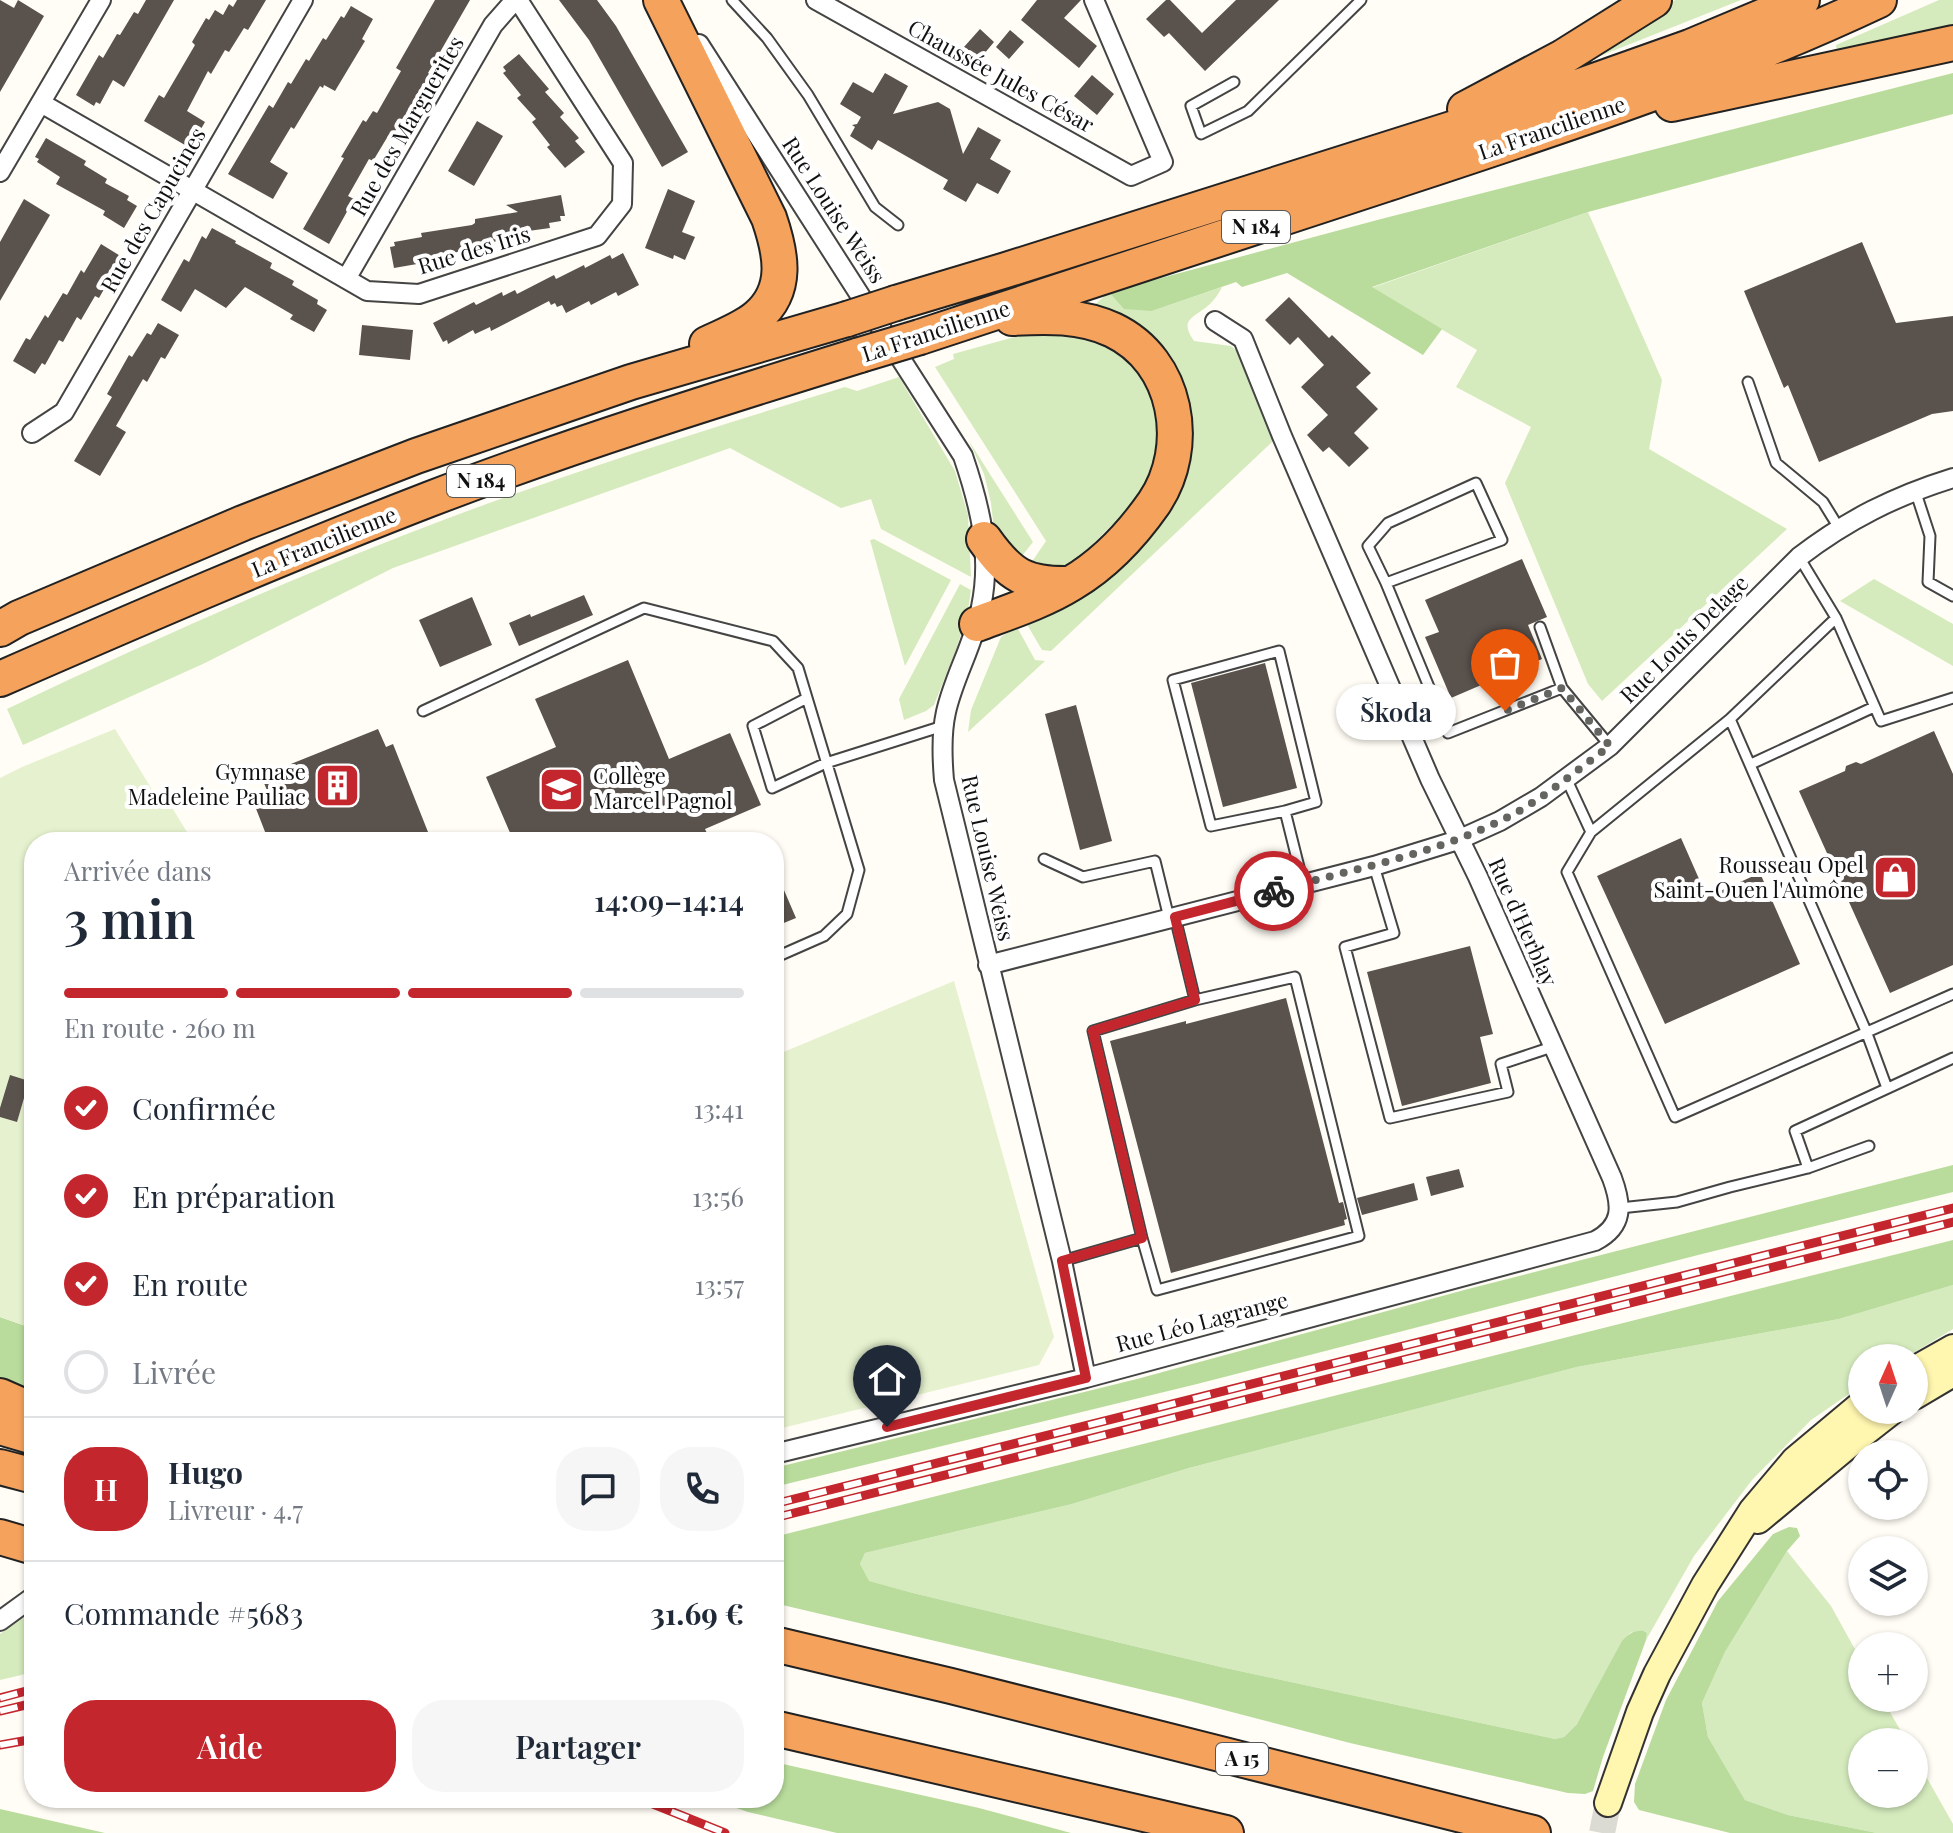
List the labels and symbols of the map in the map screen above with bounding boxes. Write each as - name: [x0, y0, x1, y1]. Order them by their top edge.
- street label: Chaussée Jules César: [903, 12, 1100, 139]
- street label: Rue des Marguerites: [342, 30, 470, 221]
- street label: La Francilienne: [1474, 88, 1629, 166]
- street label: Rue des Capucines: [93, 122, 212, 297]
- street label: Rue Louise Weiss: [776, 130, 894, 289]
- road number: N 184: [1222, 211, 1290, 243]
- street label: Rue des Iris: [414, 218, 534, 280]
- street label: La Francilienne: [858, 292, 1014, 368]
- road number: N 184: [447, 465, 515, 497]
- street label: La Francilienne: [247, 498, 401, 584]
- street label: Rue Louis Delage: [1613, 568, 1754, 709]
- pin: [1471, 629, 1539, 711]
- callout: Škoda: [1337, 683, 1457, 739]
- place label: Gymnase Madeleine Pauliac: [128, 756, 306, 811]
- place label: Collège Marcel Pagnol: [593, 760, 733, 815]
- building icon: Gymnase Madeleine Pauliac: [313, 761, 361, 809]
- school or university icon: Collège Marcel Pagnol: [538, 765, 586, 813]
- street label: Rue Louise Weiss: [955, 772, 1023, 944]
- place label: Rousseau Opel Saint-Ouen l'Aumône: [1654, 849, 1864, 904]
- courier: [1234, 851, 1314, 931]
- street label: Rue d'Herblay: [1482, 853, 1566, 991]
- shop icon: Rousseau Opel Saint-Ouen l'Aumône: [1871, 854, 1919, 902]
- street label: Rue Léo Lagrange: [1112, 1284, 1291, 1358]
- north arrow: [1848, 1344, 1928, 1424]
- pin: [853, 1345, 921, 1427]
- road number: A 15: [1216, 1743, 1268, 1775]

